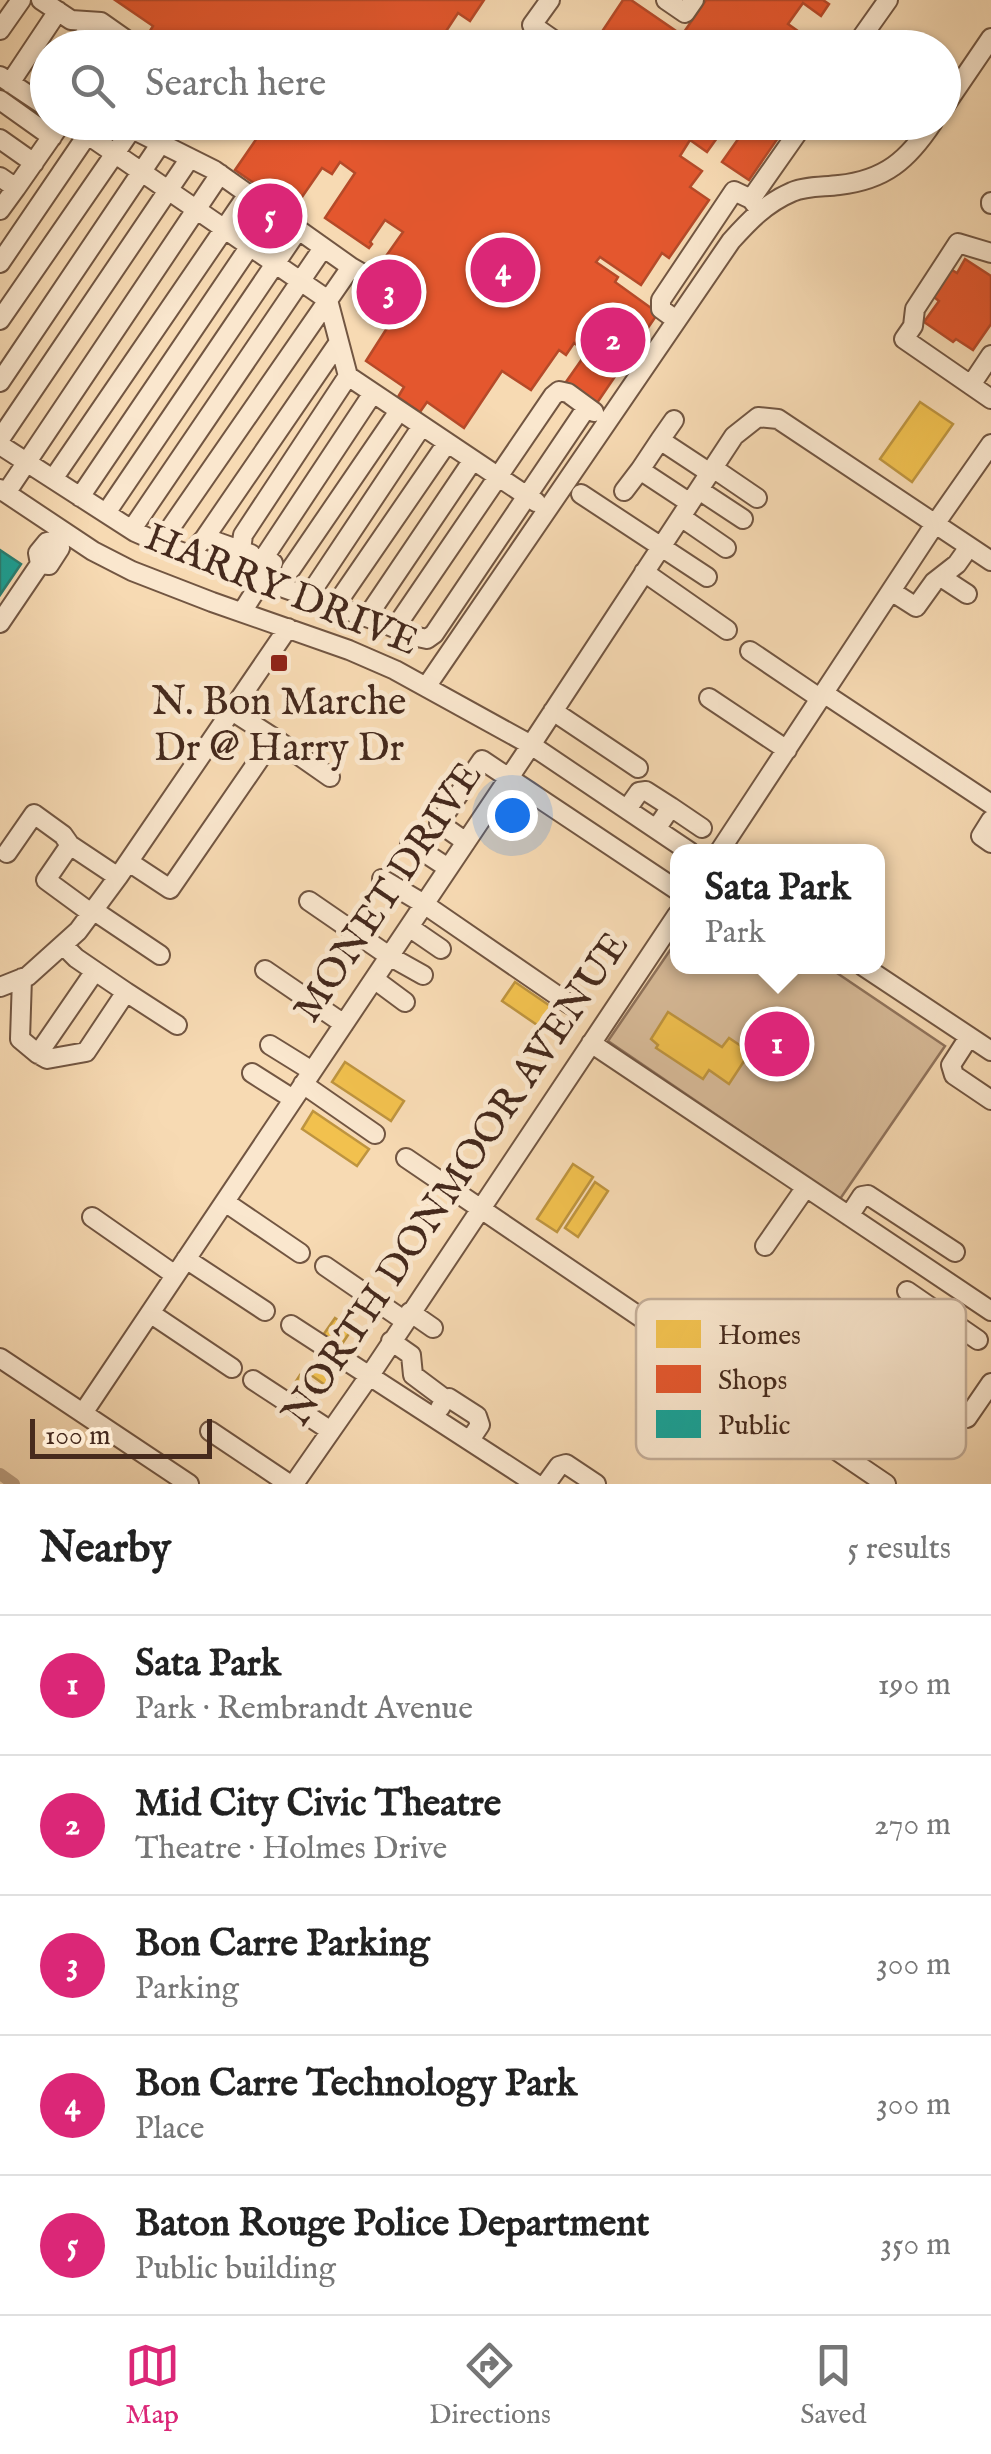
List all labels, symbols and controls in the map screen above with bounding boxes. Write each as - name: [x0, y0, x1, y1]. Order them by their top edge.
- search box: [30, 30, 961, 140]
- icon: search: [65, 58, 120, 113]
- text: Search here: [145, 61, 326, 109]
- pin: 5: [238, 178, 302, 254]
- pin: 4: [470, 232, 536, 308]
- pin: 3: [356, 254, 422, 330]
- pin: 2: [580, 302, 646, 378]
- street label: HARRY DRIVE: [137, 513, 425, 669]
- marker: N. Bon Marche Dr @ Harry Dr: [268, 652, 290, 674]
- place label: N. Bon Marche Dr @ Harry Dr: [152, 678, 406, 775]
- street label: MONET DRIVE: [283, 753, 495, 1033]
- your location: [487, 790, 538, 841]
- popup: [670, 844, 885, 974]
- text: Sata Park: [705, 865, 850, 913]
- text: Park: [705, 913, 765, 954]
- street label: NORTH DONMOOR AVENUE: [272, 923, 642, 1437]
- pin: 1: [744, 1006, 810, 1082]
- legend: [636, 1299, 966, 1459]
- text: Homes: [718, 1319, 801, 1354]
- text: Shops: [718, 1364, 787, 1399]
- text: Public: [718, 1409, 791, 1444]
- scale bar: [30, 1414, 212, 1458]
- text: 100 m: [45, 1419, 111, 1454]
- text: Nearby: [40, 1523, 171, 1576]
- text: 5 results: [847, 1529, 951, 1570]
- text: Sata Park: [135, 1641, 281, 1689]
- text: 1: [67, 1665, 78, 1706]
- text: 190 m: [878, 1665, 951, 1706]
- text: Park · Rembrandt Avenue: [135, 1689, 473, 1730]
- text: Mid City Civic Theatre: [135, 1781, 501, 1829]
- text: 2: [65, 1805, 80, 1846]
- text: 270 m: [874, 1805, 951, 1846]
- text: Theatre · Holmes Drive: [135, 1829, 447, 1870]
- text: Bon Carre Parking: [135, 1921, 430, 1969]
- text: 3: [67, 1945, 78, 1986]
- text: 300 m: [876, 1945, 951, 1986]
- text: Parking: [135, 1969, 239, 2010]
- text: Bon Carre Technology Park: [135, 2061, 577, 2109]
- text: 4: [65, 2085, 80, 2126]
- text: 300 m: [876, 2085, 951, 2126]
- text: Place: [135, 2109, 205, 2150]
- text: Baton Rouge Police Department: [135, 2201, 649, 2249]
- text: 5: [67, 2225, 78, 2266]
- text: 350 m: [880, 2225, 951, 2266]
- text: Public building: [135, 2249, 336, 2290]
- tab: Map: [125, 2338, 180, 2433]
- tab: Directions: [429, 2338, 551, 2433]
- tab: Saved: [800, 2338, 866, 2433]

